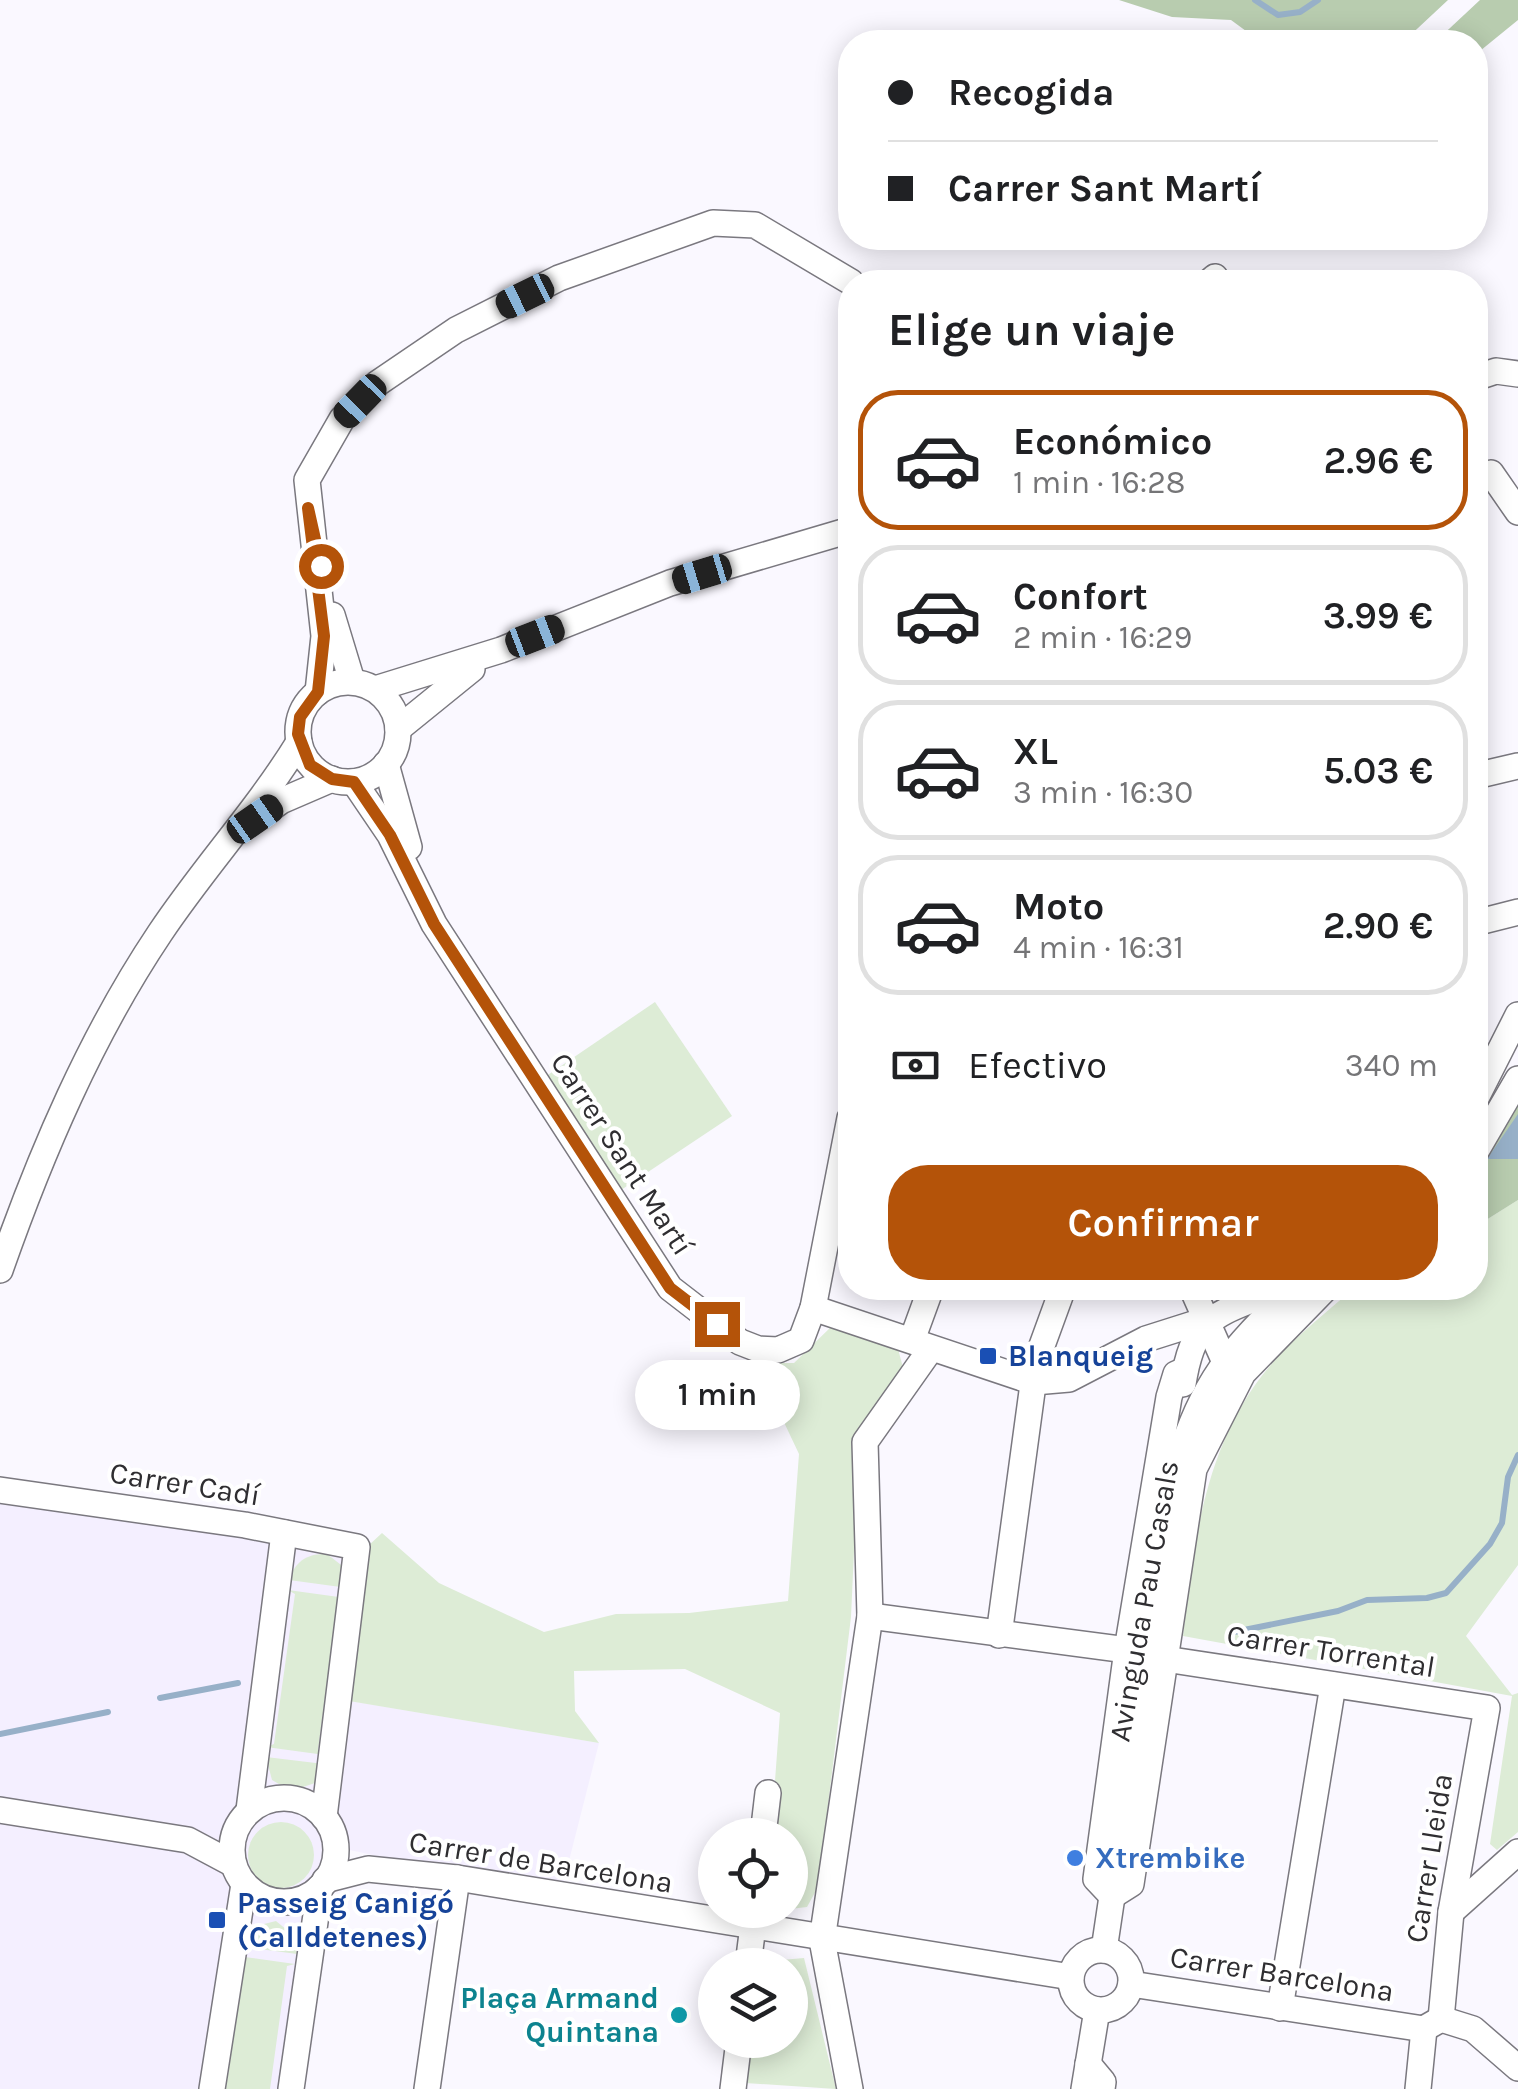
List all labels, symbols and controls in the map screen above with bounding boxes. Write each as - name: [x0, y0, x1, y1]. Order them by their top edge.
- text: Recogida: [948, 70, 1114, 115]
- text: Carrer Sant Martí: [948, 166, 1261, 211]
- car: [491, 269, 559, 323]
- text: Elige un viaje: [888, 304, 1175, 356]
- car: [328, 369, 392, 433]
- icon: car: [893, 415, 983, 505]
- text: Económico: [1013, 419, 1212, 464]
- text: 2.96 €: [1324, 438, 1433, 483]
- text: 1 min · 16:28: [1013, 464, 1185, 501]
- route start: [299, 544, 344, 589]
- car: [669, 551, 735, 597]
- icon: car: [893, 570, 983, 660]
- text: Confort: [1013, 574, 1148, 619]
- text: 3.99 €: [1323, 593, 1433, 638]
- car: [502, 611, 568, 661]
- text: 2 min · 16:29: [1013, 619, 1192, 656]
- icon: car: [893, 725, 983, 815]
- text: XL: [1013, 729, 1058, 774]
- text: 5.03 €: [1323, 748, 1433, 793]
- text: 3 min · 16:30: [1013, 774, 1193, 811]
- car: [222, 790, 288, 848]
- icon: car: [893, 880, 983, 970]
- text: Moto: [1013, 884, 1104, 929]
- text: 2.90 €: [1323, 903, 1433, 948]
- text: 4 min · 16:31: [1013, 929, 1184, 966]
- icon: cash: [888, 1038, 943, 1093]
- text: Efectivo: [968, 1043, 1107, 1088]
- street label: Carrer Sant Martí: [543, 1046, 701, 1262]
- text: 340 m: [1345, 1047, 1438, 1084]
- button: Confirmar: [888, 1165, 1438, 1280]
- route end: [695, 1302, 740, 1347]
- place label: Blanqueig: [1008, 1338, 1153, 1374]
- marker: Blanqueig: [977, 1345, 999, 1367]
- callout: 1 min: [634, 1359, 800, 1429]
- text: 1 min: [678, 1376, 757, 1413]
- street label: Carrer Cadí: [107, 1454, 263, 1514]
- street label: Avinguda Pau Casals: [1102, 1458, 1186, 1744]
- street label: Carrer Torrental: [1224, 1617, 1438, 1685]
- street label: Carrer Lleida: [1398, 1771, 1460, 1945]
- map controls: [698, 1818, 808, 2058]
- button: locate: [698, 1818, 808, 1928]
- street label: Carrer de Barcelona: [407, 1823, 675, 1901]
- place label: Xtrembike: [1095, 1840, 1245, 1876]
- marker: Xtrembike: [1064, 1847, 1086, 1869]
- place label: Passeig Canigó (Calldetenes): [237, 1885, 454, 1955]
- marker: Passeig Canigó (Calldetenes): [206, 1909, 228, 1931]
- street label: Carrer Barcelona: [1167, 1939, 1397, 2009]
- button: layers: [698, 1948, 808, 2058]
- place label: Plaça Armand Quintana: [460, 1980, 659, 2050]
- marker: Plaça Armand Quintana: [668, 2004, 690, 2026]

